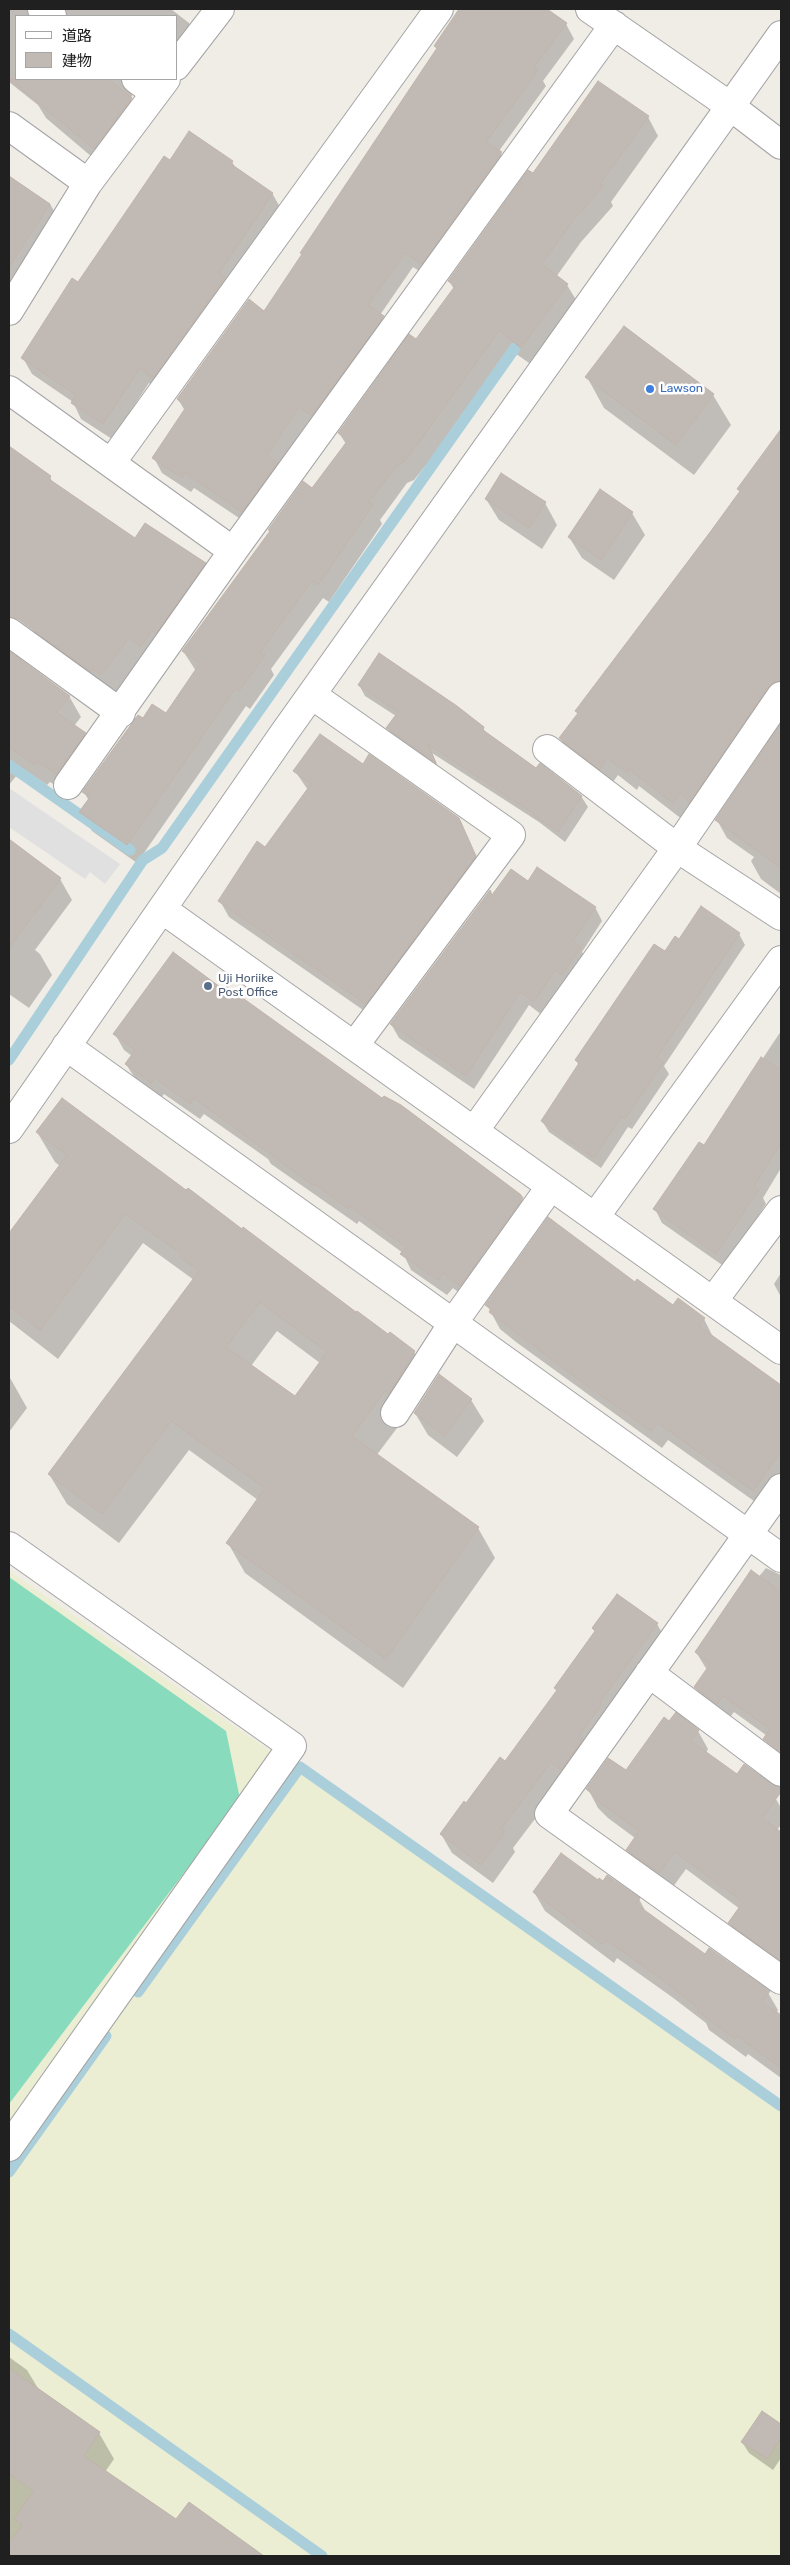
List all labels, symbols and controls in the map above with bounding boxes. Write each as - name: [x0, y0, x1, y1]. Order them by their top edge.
- legend: [15, 15, 178, 80]
- text: 道路: [62, 27, 92, 45]
- text: 建物: [62, 52, 92, 70]
- place label: Lawson: [660, 382, 703, 396]
- marker: Lawson: [644, 383, 656, 395]
- place label: Uji Horiike Post Office: [218, 972, 278, 1000]
- marker: Uji Horiike Post Office: [202, 980, 214, 992]

